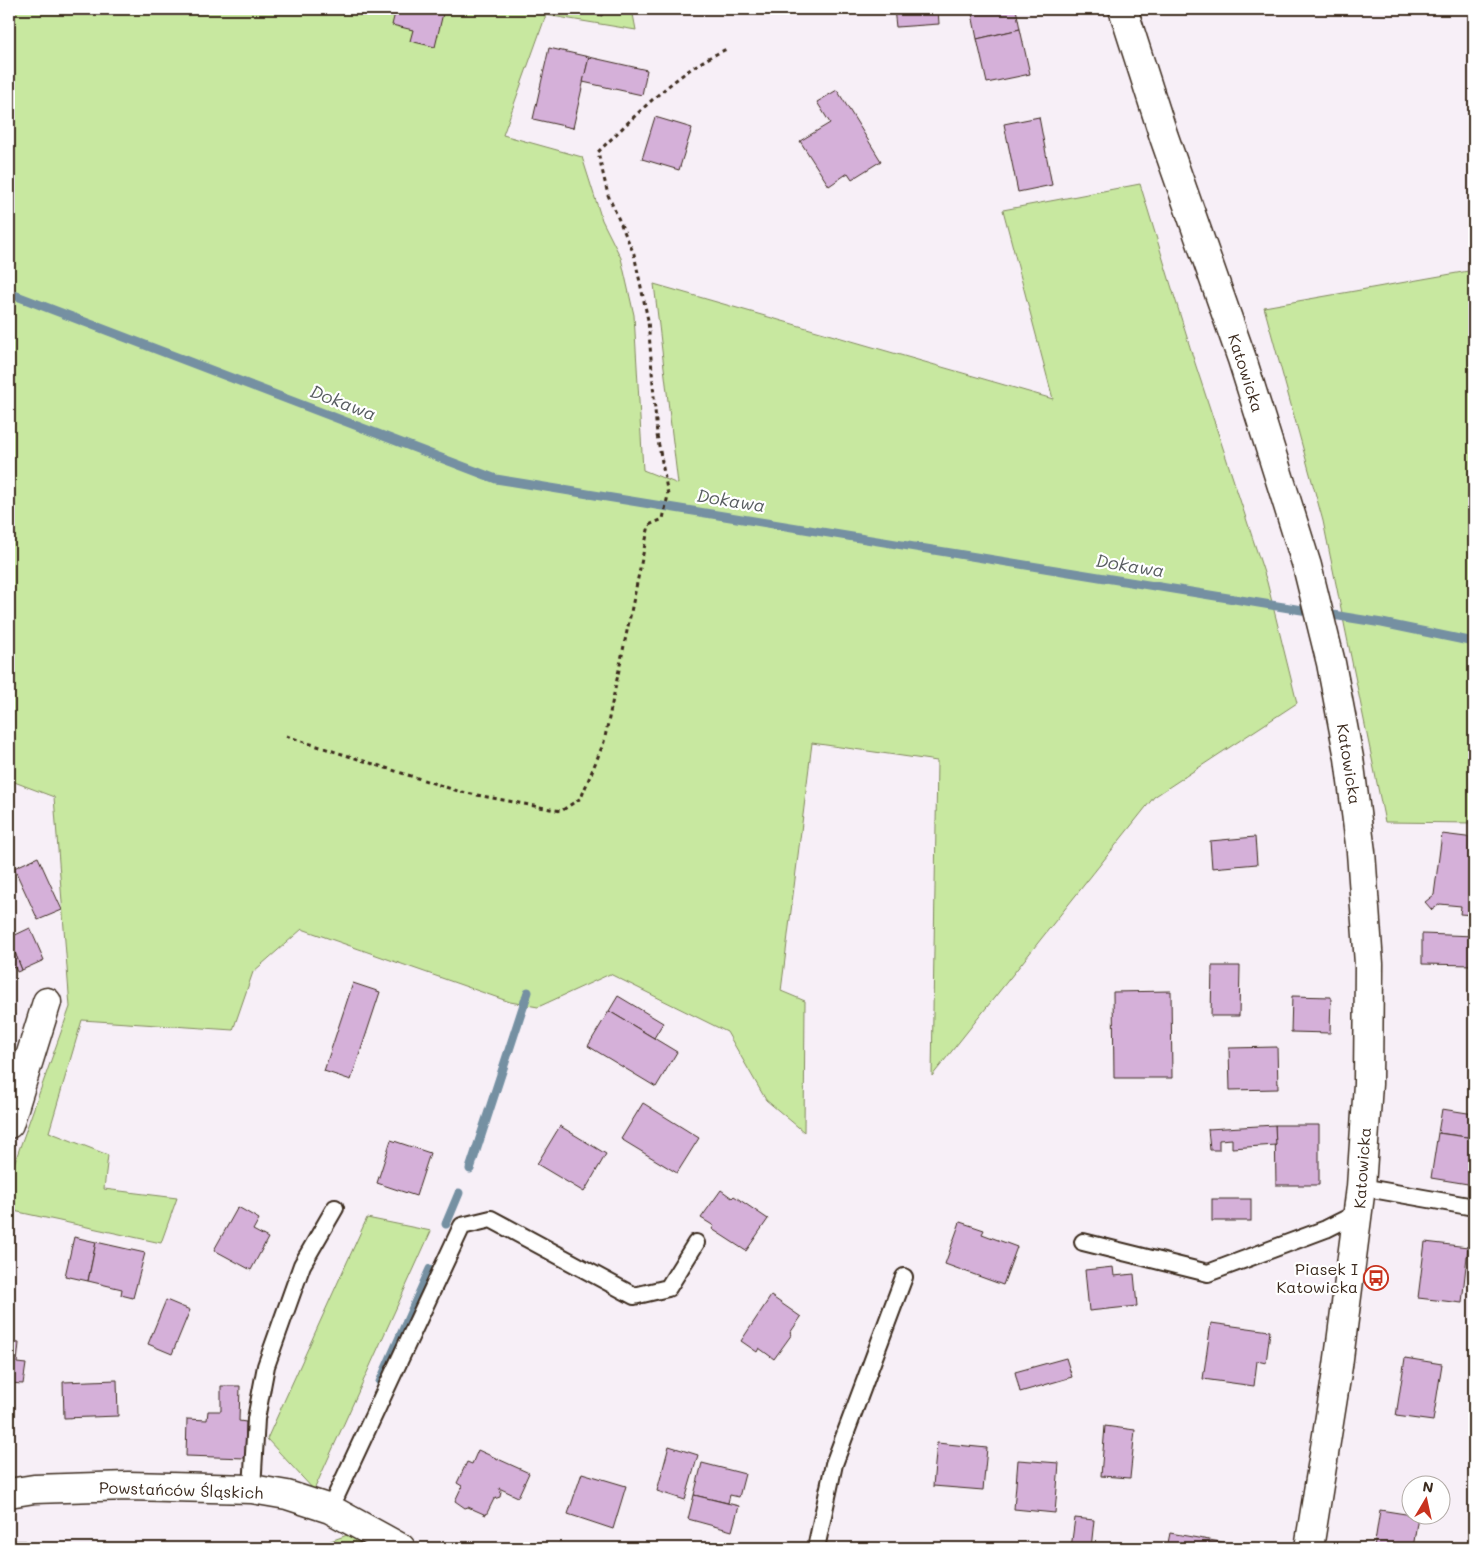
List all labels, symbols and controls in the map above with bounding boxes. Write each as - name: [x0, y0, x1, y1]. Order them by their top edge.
- street label: Katowicka: [1224, 331, 1269, 415]
- water label: Dokawa: [307, 378, 380, 426]
- water label: Dokawa: [695, 483, 767, 517]
- water label: Dokawa: [1094, 548, 1166, 582]
- street label: Katowicka: [1333, 722, 1366, 806]
- street label: Katowicka: [1348, 1127, 1375, 1209]
- place label: Piasek I Katowicka: [1277, 1258, 1358, 1297]
- bus stop icon: Piasek I Katowicka: [1363, 1265, 1389, 1291]
- north arrow: [1400, 1474, 1450, 1524]
- street label: Powstańców Śląskich: [99, 1476, 264, 1503]
- text: N: [1421, 1476, 1435, 1497]

